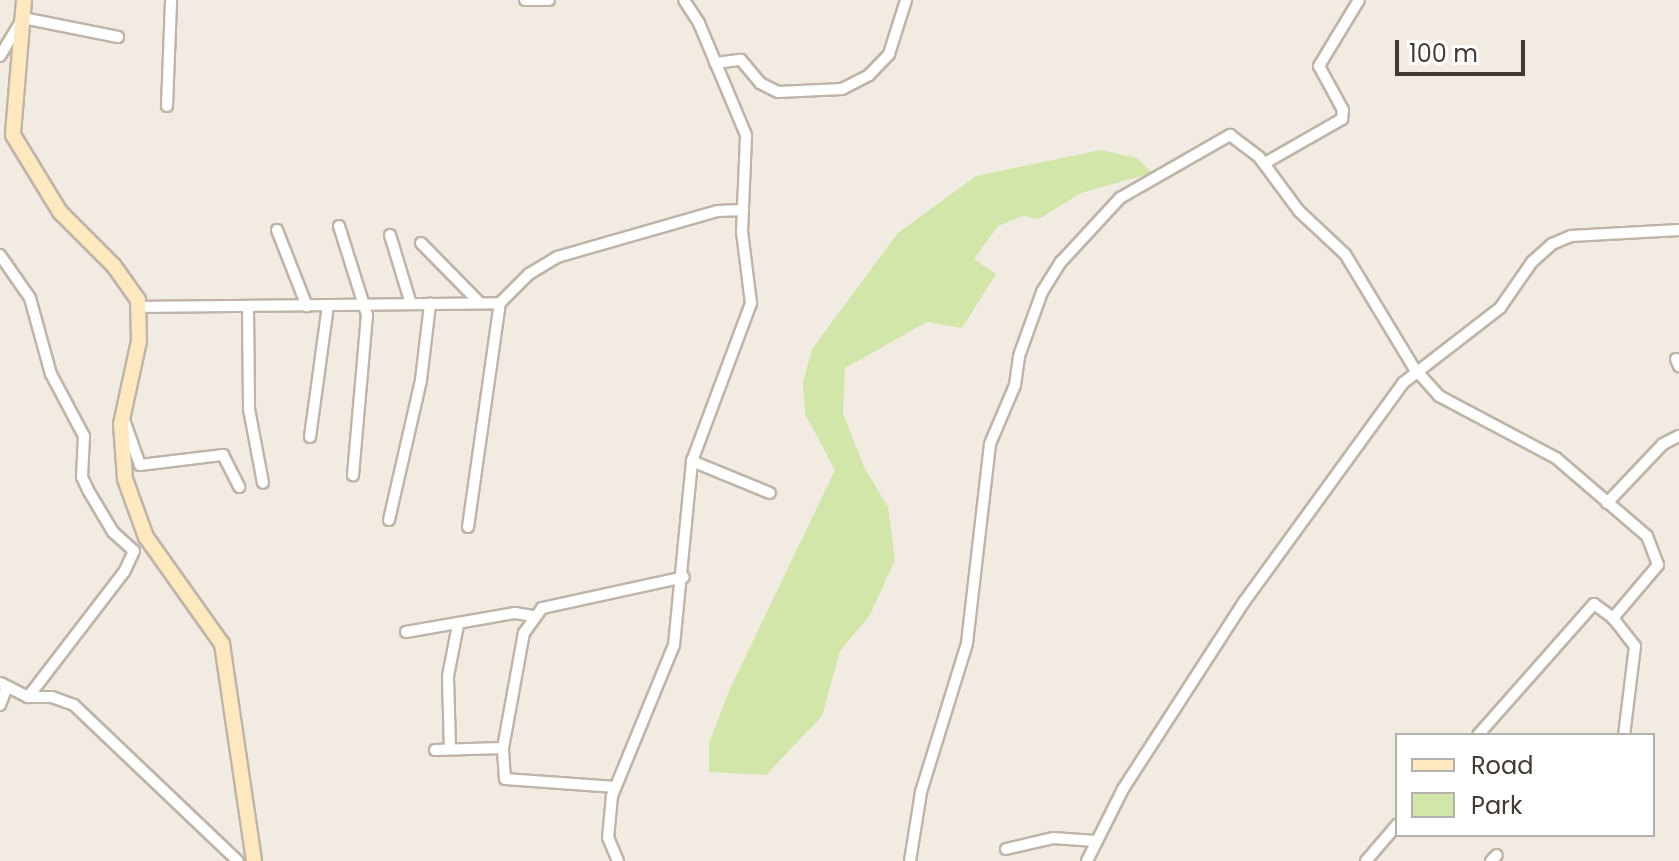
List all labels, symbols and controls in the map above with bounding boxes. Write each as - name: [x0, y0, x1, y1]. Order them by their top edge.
- scale bar: [1399, 24, 1529, 74]
- text: 100 m: [1409, 37, 1478, 70]
- legend: [1395, 733, 1655, 837]
- text: Road: [1471, 749, 1533, 782]
- text: Park: [1471, 789, 1522, 822]

